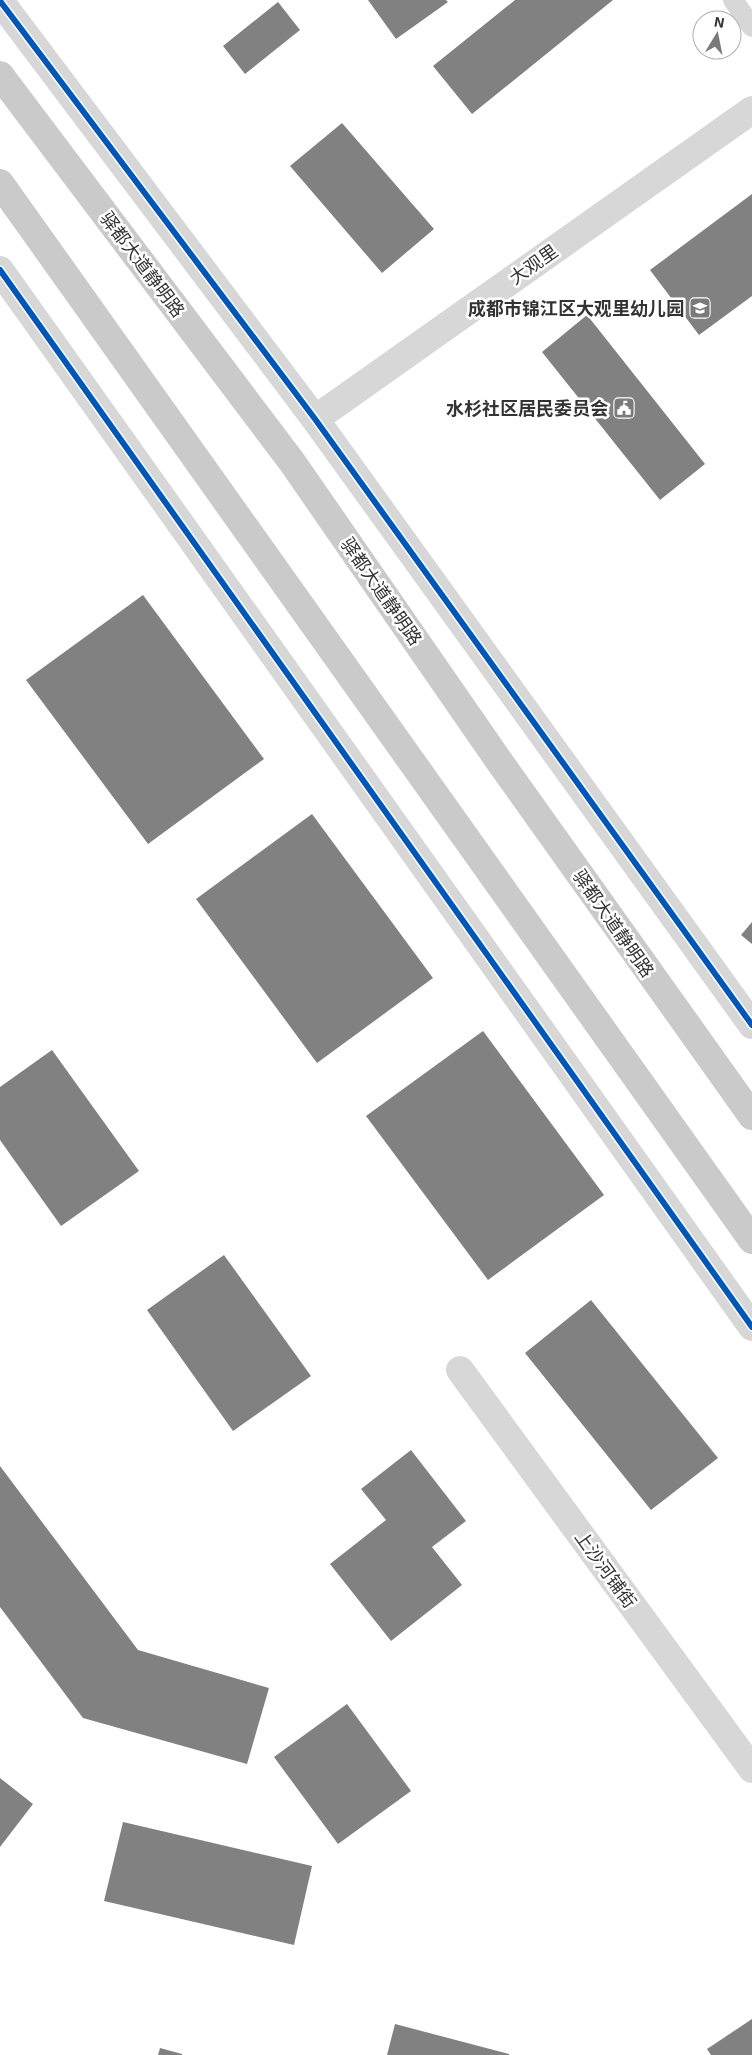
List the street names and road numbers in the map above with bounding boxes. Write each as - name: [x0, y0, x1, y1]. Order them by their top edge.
- street label: 驿都大道静明路: [96, 207, 190, 321]
- street label: 大观里: [505, 240, 561, 288]
- street label: 驿都大道静明路: [337, 533, 427, 649]
- street label: 驿都大道静明路: [569, 865, 659, 981]
- street label: 上沙河铺街: [571, 1526, 641, 1612]

